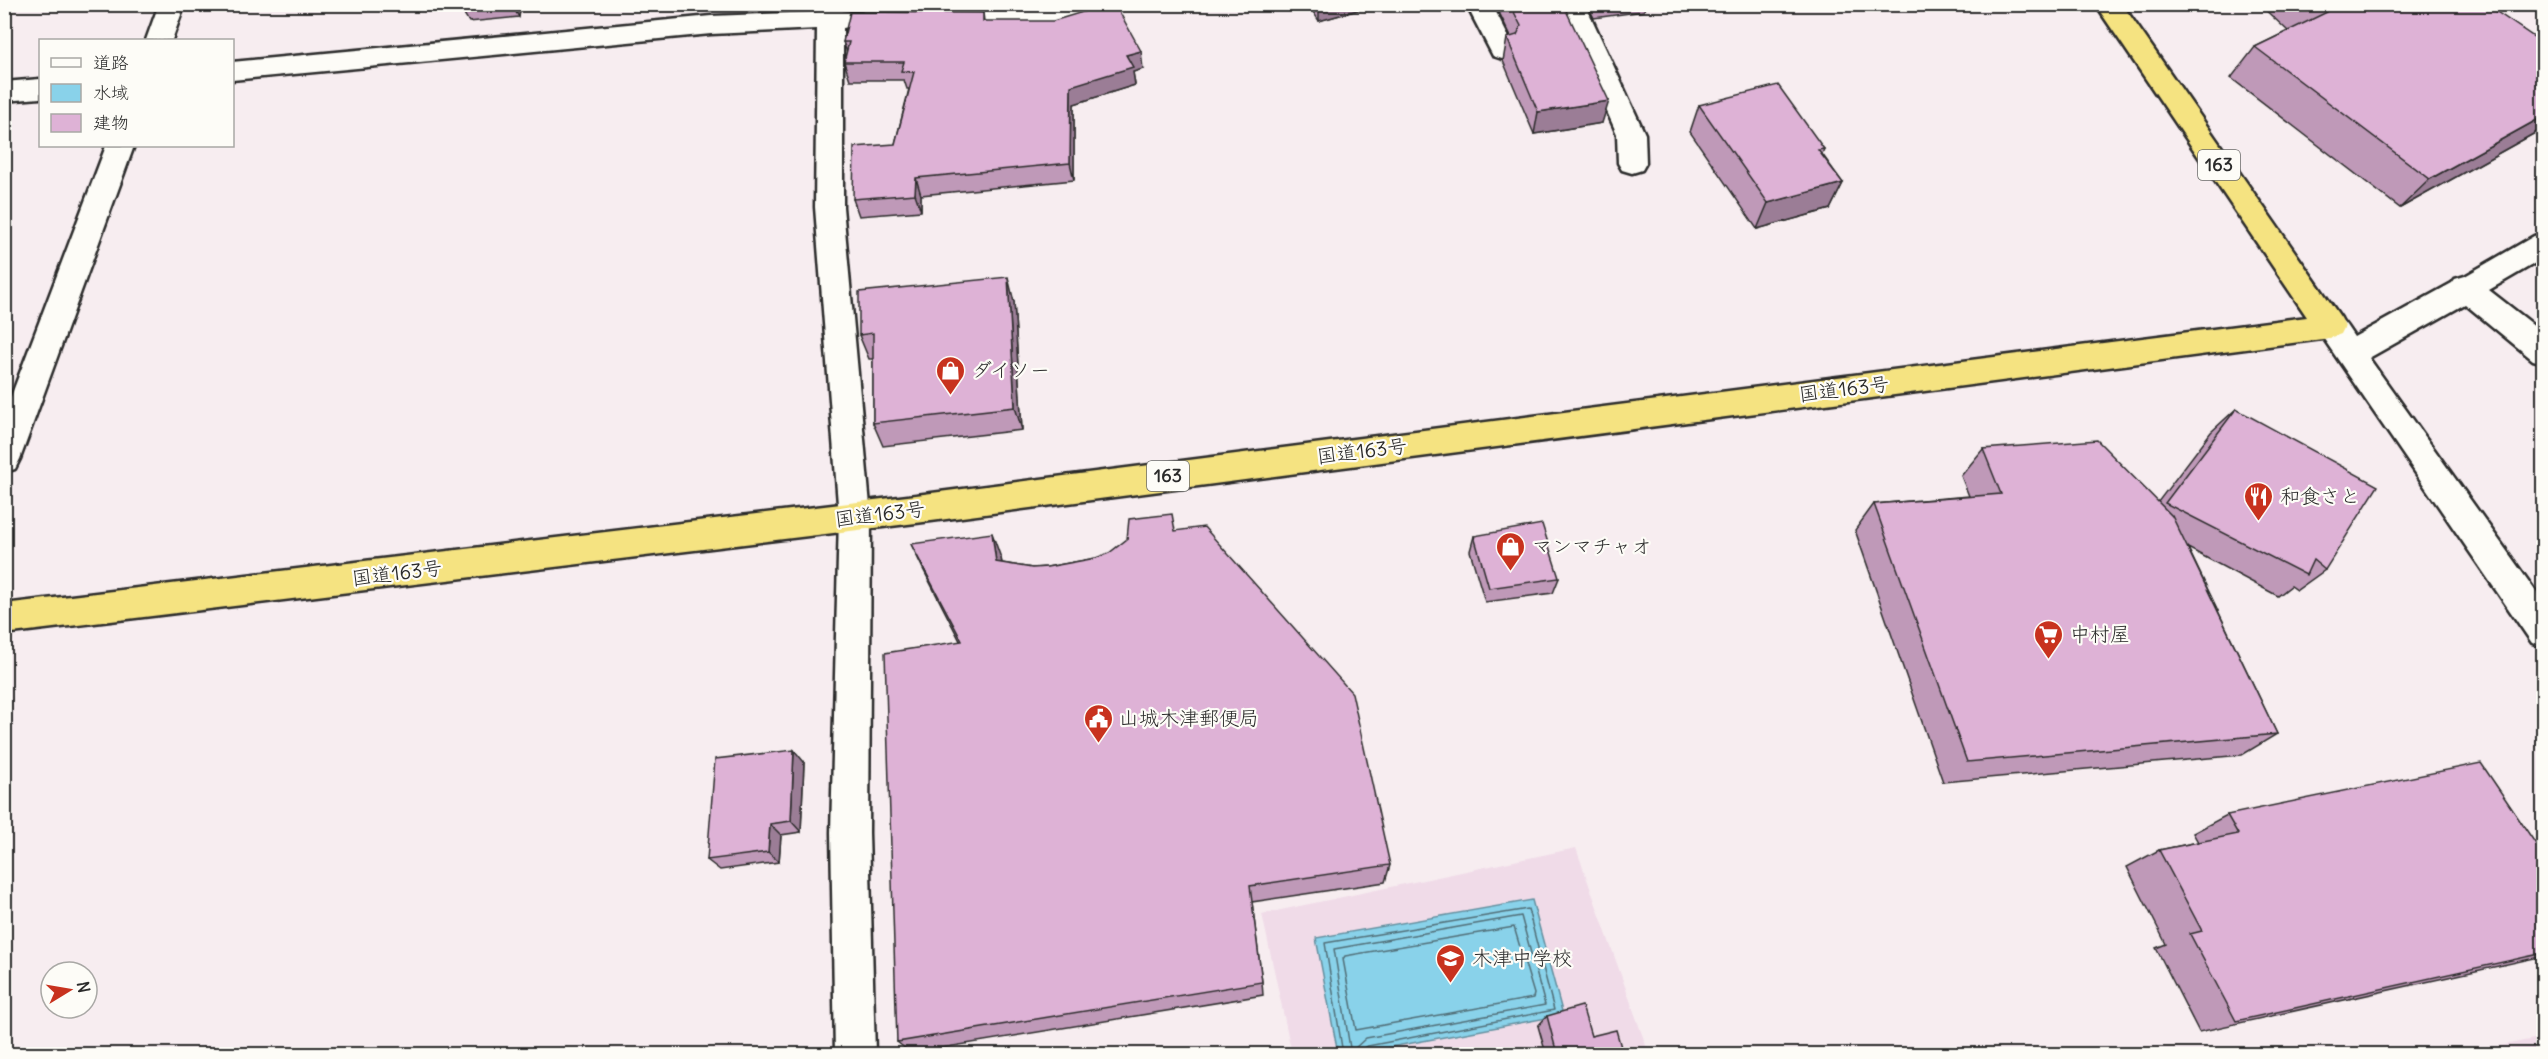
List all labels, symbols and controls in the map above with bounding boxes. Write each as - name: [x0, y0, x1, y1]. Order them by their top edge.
- legend: [39, 39, 234, 147]
- text: 道路: [93, 51, 129, 74]
- text: 水域: [93, 81, 129, 104]
- text: 建物: [93, 111, 129, 134]
- road number: 163: [2198, 150, 2240, 180]
- shop icon: ダイソー: [935, 354, 967, 396]
- place label: ダイソー: [972, 357, 1050, 382]
- street label: 国道163号: [1797, 371, 1891, 406]
- street label: 国道163号: [1315, 433, 1409, 468]
- road number: 163: [1147, 461, 1189, 491]
- restaurant icon: 和食さと: [2243, 480, 2275, 522]
- place label: 和食さと: [2280, 483, 2360, 508]
- street label: 国道163号: [833, 496, 927, 531]
- shop icon: マンマチャオ: [1495, 530, 1527, 572]
- place label: マンマチャオ: [1532, 533, 1652, 558]
- street label: 国道163号: [350, 555, 444, 590]
- supermarket icon: 中村屋: [2033, 618, 2065, 660]
- place label: 中村屋: [2070, 621, 2130, 646]
- public building icon: 山城木津郵便局: [1082, 702, 1114, 744]
- place label: 山城木津郵便局: [1119, 705, 1259, 730]
- school or university icon: 木津中学校: [1435, 942, 1467, 984]
- place label: 木津中学校: [1472, 945, 1572, 970]
- north arrow: [39, 960, 99, 1020]
- text: N: [73, 980, 95, 994]

